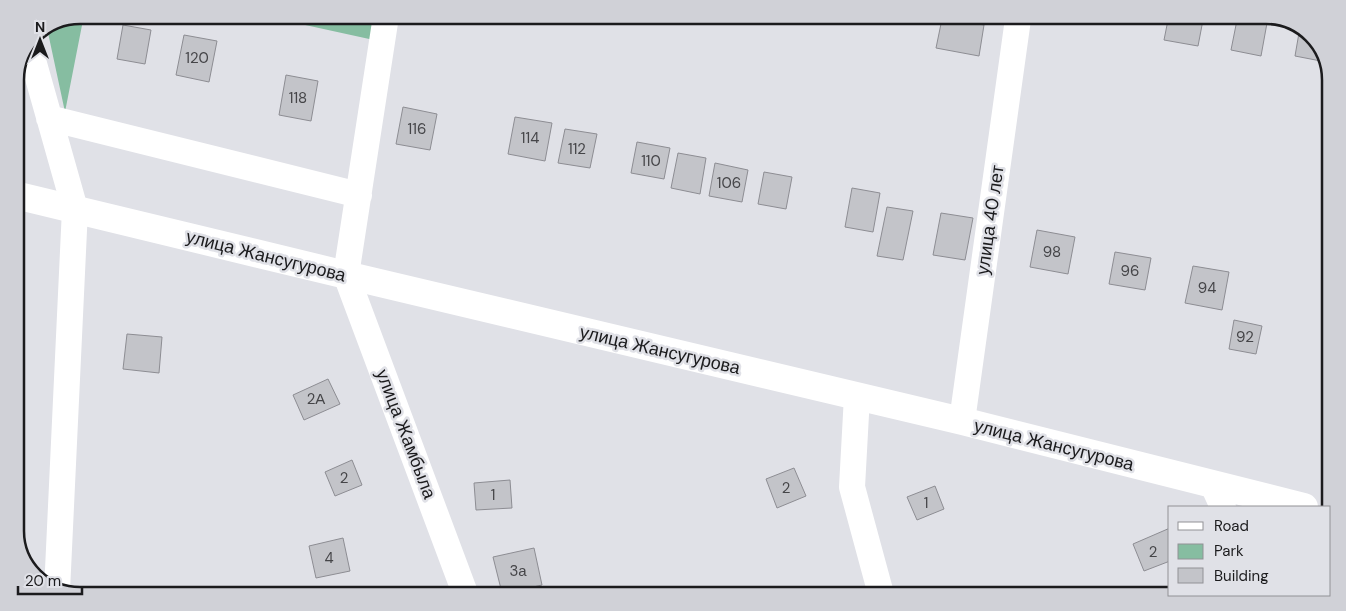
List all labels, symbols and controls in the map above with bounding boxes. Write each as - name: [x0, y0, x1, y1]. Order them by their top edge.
- north arrow: [15, 15, 65, 65]
- text: N: [35, 18, 45, 36]
- house number: 120: [185, 48, 209, 68]
- house number: 118: [289, 88, 307, 108]
- house number: 116: [408, 119, 426, 139]
- house number: 114: [521, 128, 539, 148]
- house number: 112: [568, 139, 586, 159]
- house number: 110: [641, 151, 661, 171]
- street label: улица 40 лет: [970, 164, 1010, 276]
- house number: 106: [717, 173, 741, 193]
- street label: улица Жансугурова: [184, 225, 349, 288]
- house number: 98: [1043, 242, 1061, 262]
- house number: 96: [1121, 261, 1139, 281]
- house number: 94: [1198, 278, 1216, 298]
- street label: улица Жансугурова: [577, 320, 743, 380]
- house number: 92: [1236, 327, 1254, 347]
- street label: улица Жамбыла: [370, 366, 442, 503]
- house number: 2А: [307, 389, 325, 409]
- street label: улица Жансугурова: [972, 414, 1137, 477]
- house number: 2: [340, 468, 348, 488]
- house number: 2: [782, 478, 790, 498]
- house number: 1: [491, 485, 495, 505]
- house number: 1: [924, 493, 928, 513]
- legend: [1168, 506, 1331, 596]
- text: Road: [1214, 516, 1249, 536]
- text: Park: [1214, 541, 1244, 561]
- house number: 2: [1149, 542, 1157, 562]
- house number: 4: [324, 548, 334, 568]
- house number: 3а: [509, 561, 527, 581]
- scale bar: [18, 564, 81, 596]
- text: Building: [1214, 566, 1269, 586]
- text: 20 m: [25, 571, 61, 591]

